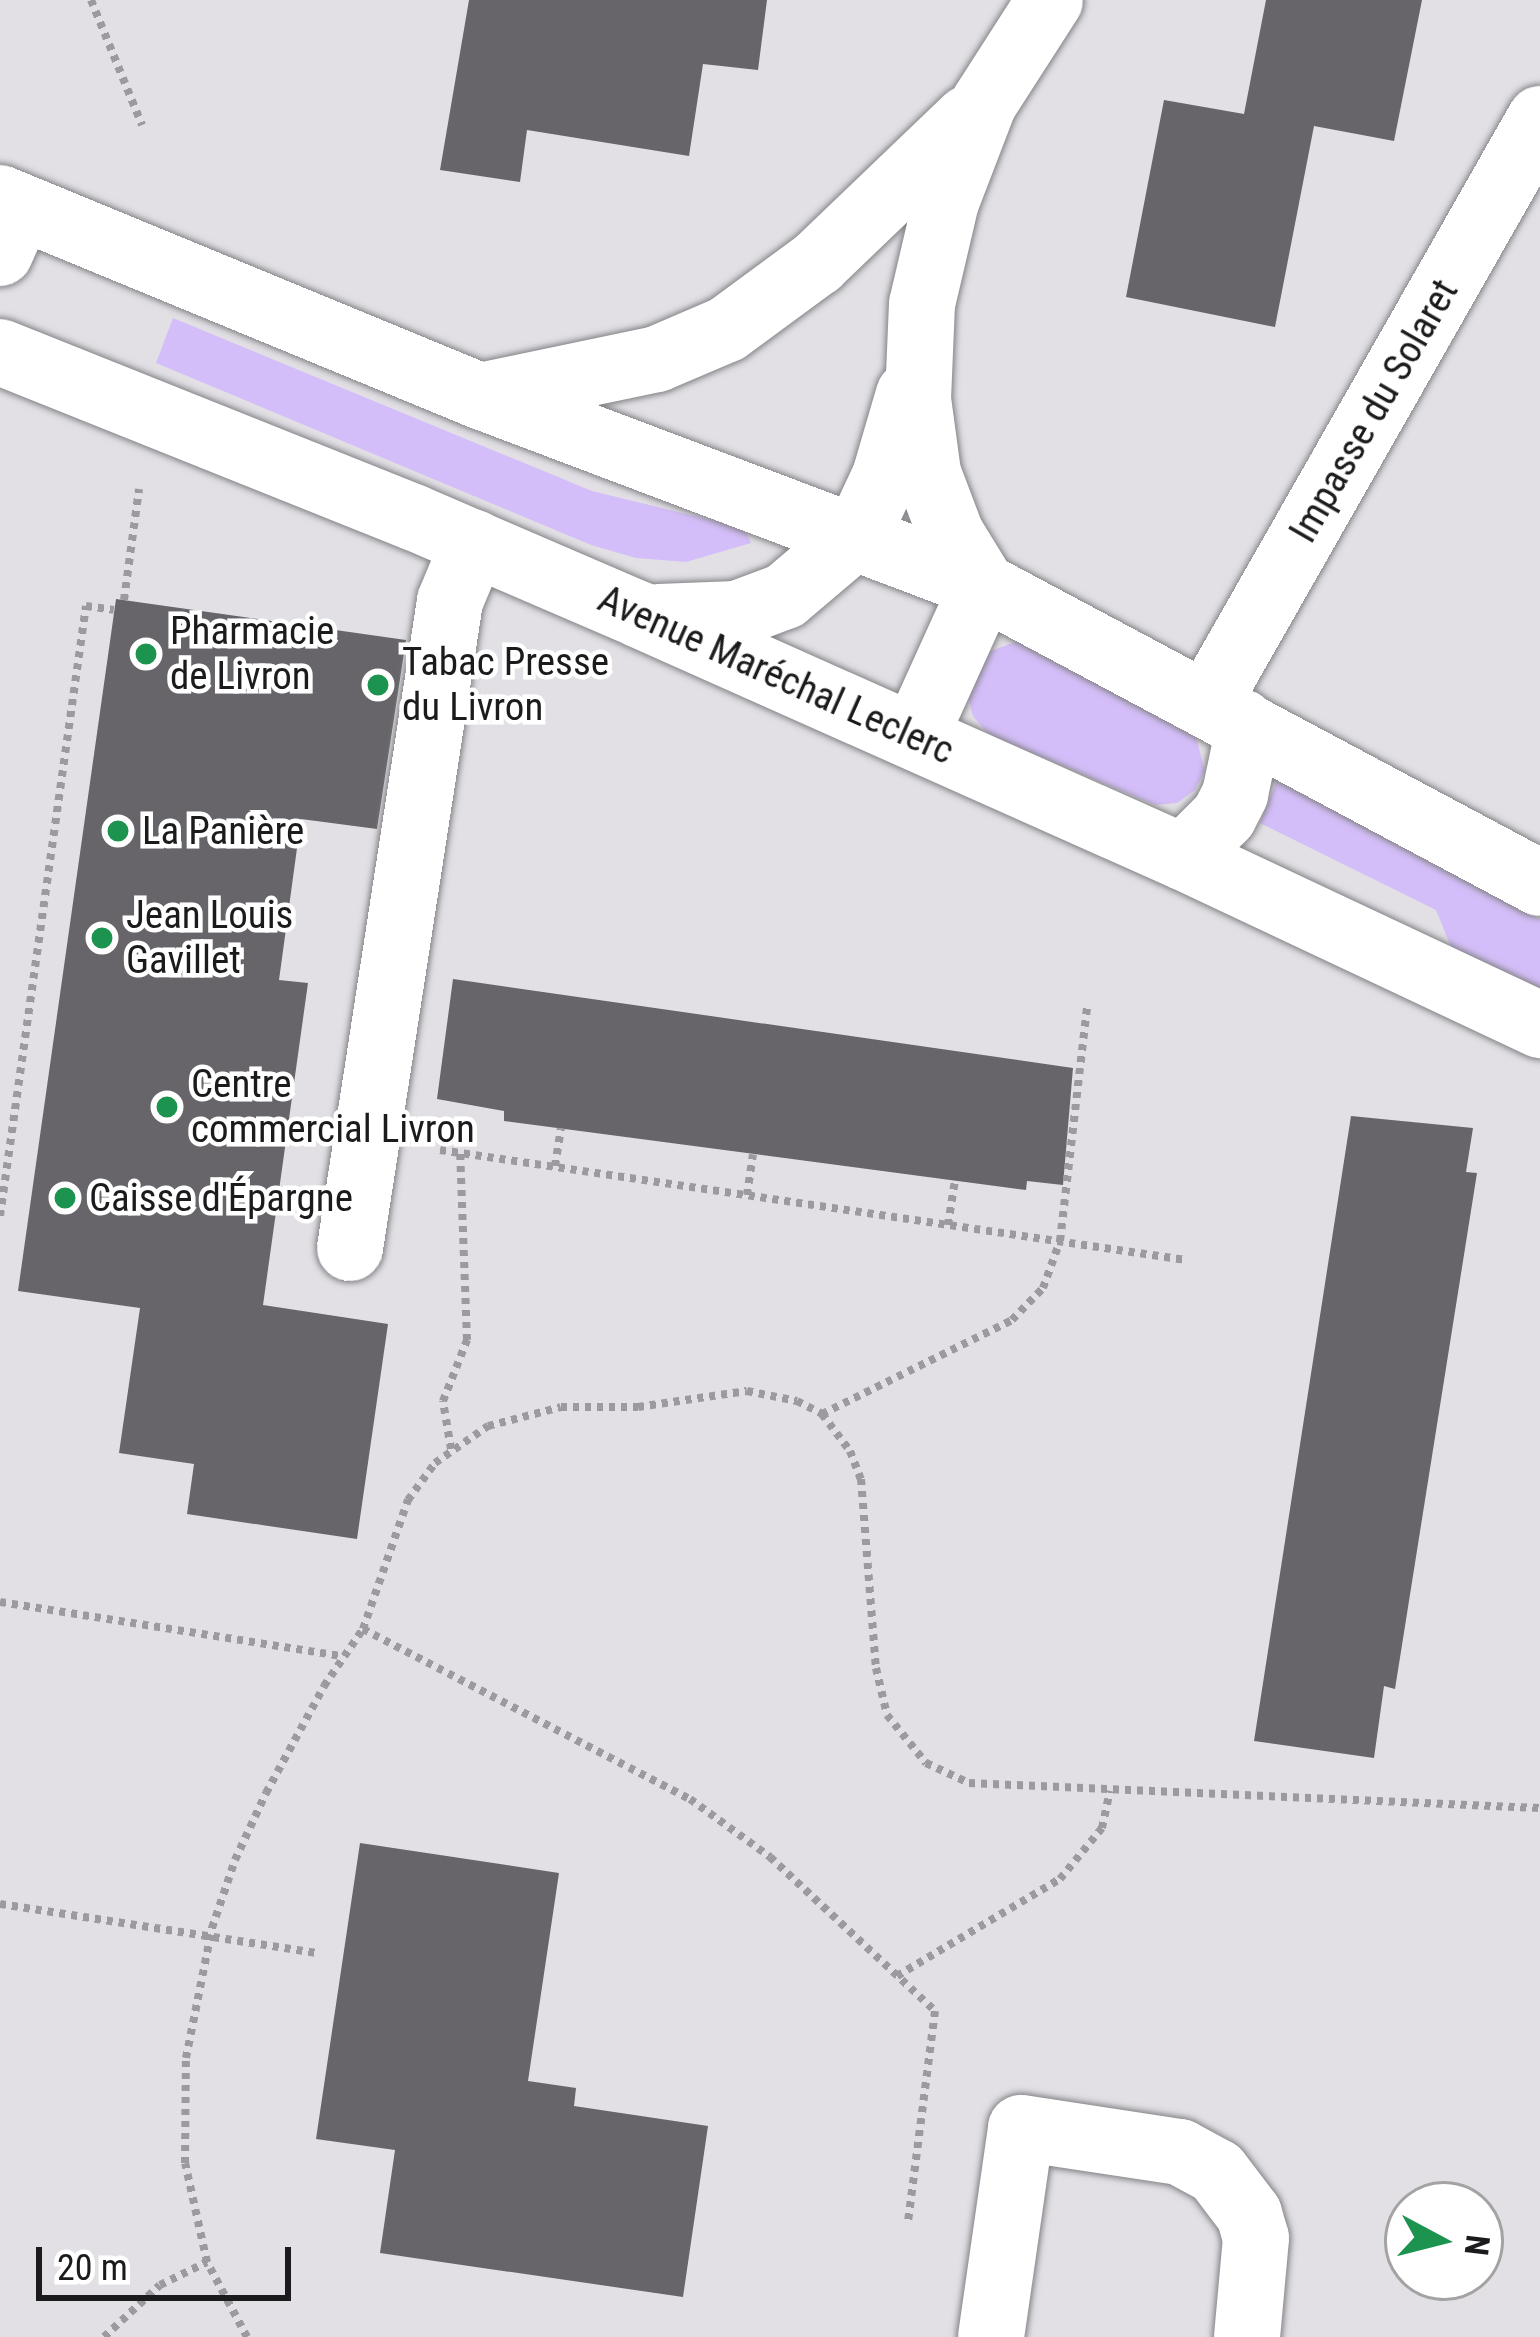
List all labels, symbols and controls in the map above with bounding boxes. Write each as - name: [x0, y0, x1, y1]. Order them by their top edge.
- street label: Impasse du Solaret: [1280, 271, 1468, 551]
- street label: Avenue Maréchal Leclerc: [591, 575, 961, 775]
- place label: Pharmacie de Livron: [170, 609, 334, 700]
- place label: Tabac Presse du Livron: [402, 640, 609, 731]
- marker: Pharmacie de Livron: [133, 641, 159, 667]
- marker: Tabac Presse du Livron: [365, 672, 391, 698]
- place label: La Panière: [142, 808, 304, 854]
- marker: La Panière: [105, 818, 131, 844]
- place label: Jean Louis Gavillet: [126, 893, 293, 984]
- marker: Jean Louis Gavillet: [89, 925, 115, 951]
- place label: Centre commercial Livron: [191, 1062, 475, 1153]
- marker: Centre commercial Livron: [154, 1094, 180, 1120]
- place label: Caisse d'Épargne: [89, 1175, 353, 1221]
- marker: Caisse d'Épargne: [52, 1185, 78, 1211]
- north arrow: [1384, 2181, 1504, 2301]
- scale bar: [42, 2223, 297, 2297]
- text: N: [1457, 2233, 1498, 2257]
- text: 20 m: [57, 2247, 128, 2289]

